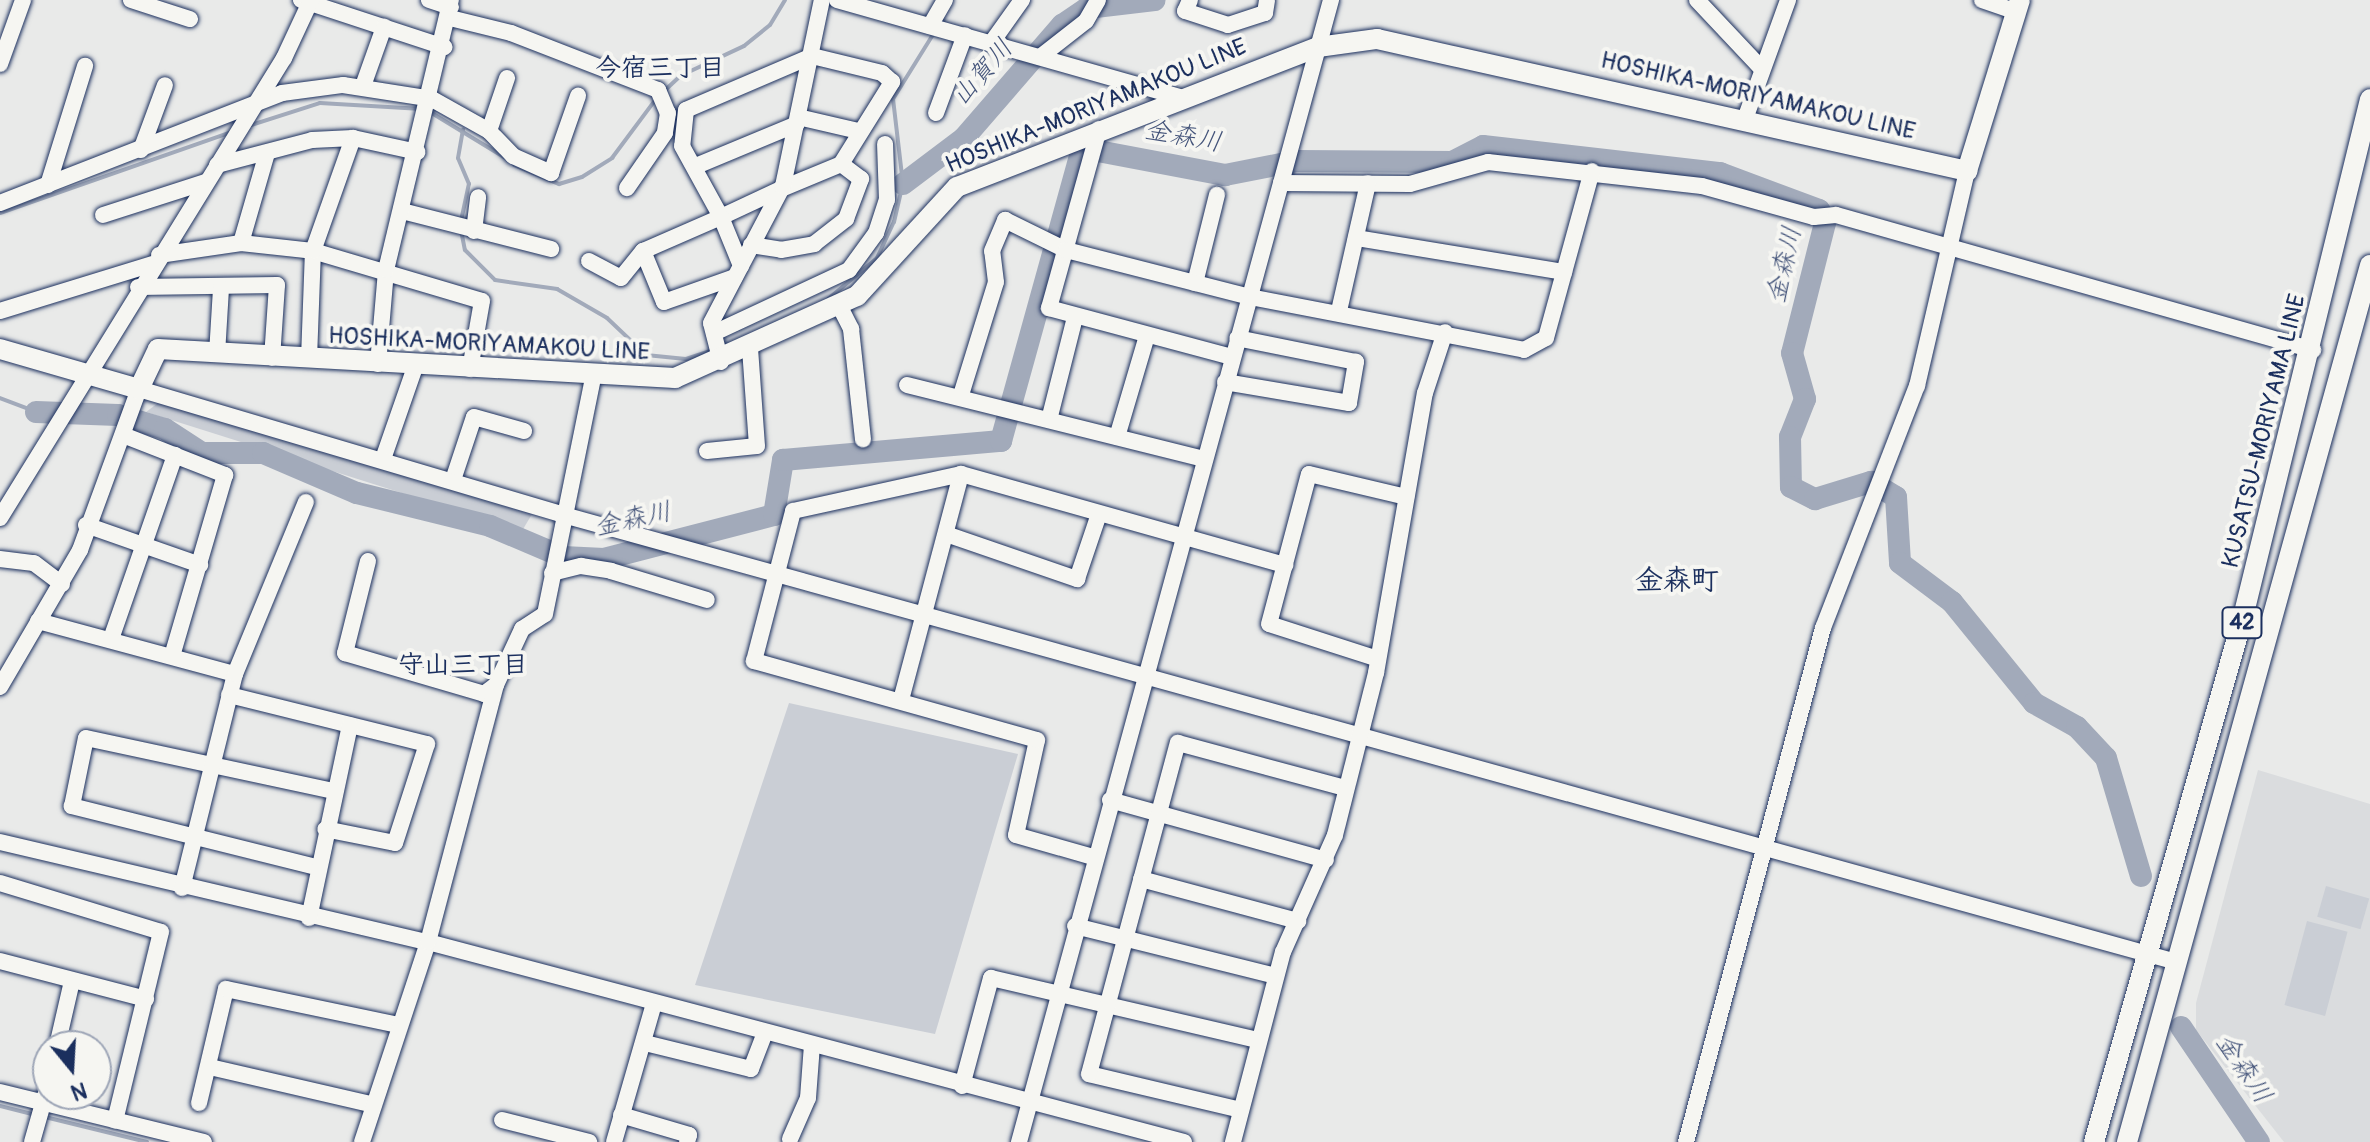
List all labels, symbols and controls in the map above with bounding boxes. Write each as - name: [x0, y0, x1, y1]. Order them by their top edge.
- street label: HOSHIKA-MORIYAMAKOU LINE: [941, 32, 1251, 180]
- water label: 山賀川: [946, 33, 1020, 113]
- street label: HOSHIKA-MORIYAMAKOU LINE: [1598, 46, 1918, 146]
- district label: 今宿三丁目: [595, 53, 725, 85]
- water label: 金森川: [1142, 115, 1224, 159]
- water label: 金森川: [1761, 223, 1809, 307]
- street label: KUSATSU-MORIYAMA LINE: [2216, 291, 2312, 571]
- street label: HOSHIKA-MORIYAMAKOU LINE: [327, 321, 651, 367]
- water label: 金森川: [592, 497, 674, 543]
- district label: 金森町: [1635, 564, 1719, 598]
- road number: 42: [2220, 605, 2264, 641]
- district label: 守山三丁目: [398, 650, 528, 682]
- water label: 金森川: [2208, 1028, 2278, 1110]
- north arrow: [32, 1030, 112, 1110]
- text: N: [67, 1075, 90, 1107]

